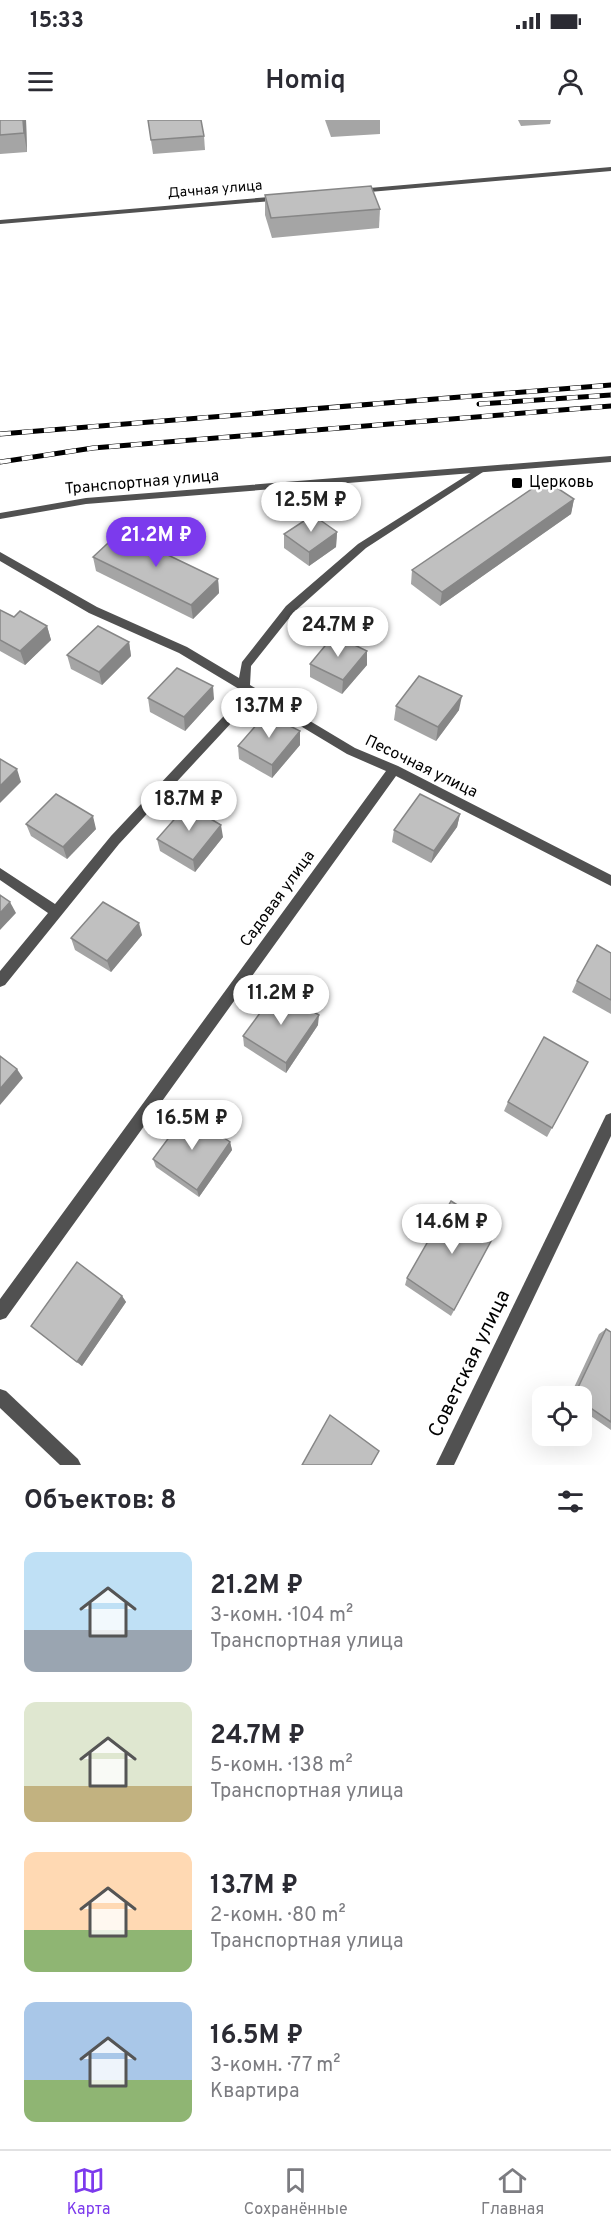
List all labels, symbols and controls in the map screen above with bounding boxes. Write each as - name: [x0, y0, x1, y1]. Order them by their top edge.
- text: 15:33: [30, 8, 84, 35]
- text: Homiq: [265, 64, 346, 98]
- icon: menu: [24, 65, 57, 98]
- icon: person: [554, 65, 587, 98]
- street label: Дачная улица: [167, 177, 263, 203]
- street label: Транспортная улица: [64, 466, 220, 500]
- place label: Церковь: [529, 473, 594, 493]
- marker: Церковь: [510, 476, 524, 490]
- pin: 12.5M ₽: [256, 482, 366, 533]
- text: 12.5M ₽: [275, 488, 347, 514]
- pin: 21.2M ₽: [101, 517, 211, 568]
- text: 21.2M ₽: [120, 523, 192, 549]
- pin: 24.7M ₽: [283, 607, 393, 658]
- text: 24.7M ₽: [301, 613, 375, 639]
- pin: 13.7M ₽: [214, 688, 324, 739]
- text: 13.7M ₽: [235, 694, 303, 720]
- street label: Песочная улица: [361, 731, 481, 803]
- pin: 18.7M ₽: [134, 781, 244, 832]
- text: 18.7M ₽: [155, 787, 223, 813]
- street label: Садовая улица: [236, 847, 320, 951]
- pin: 11.2M ₽: [226, 975, 336, 1026]
- text: 11.2M ₽: [247, 981, 315, 1007]
- pin: 16.5M ₽: [137, 1100, 247, 1151]
- text: 16.5M ₽: [156, 1106, 228, 1132]
- pin: 14.6M ₽: [397, 1204, 507, 1255]
- text: 14.6M ₽: [416, 1210, 488, 1236]
- street label: Советская улица: [423, 1286, 517, 1442]
- map controls: [532, 1386, 592, 1446]
- button: locate: [532, 1386, 592, 1446]
- text: Объектов: 8: [24, 1485, 177, 1518]
- icon: filters: [554, 1485, 587, 1518]
- text: 21.2M ₽: [210, 1570, 303, 1603]
- icon: home: [72, 1576, 144, 1648]
- text: 3-комн. · 104 m²: [210, 1603, 353, 1629]
- text: Транспортная улица: [210, 1629, 404, 1655]
- text: 24.7M ₽: [210, 1720, 305, 1753]
- icon: home: [72, 1726, 144, 1798]
- text: 5-комн. · 138 m²: [210, 1753, 353, 1779]
- text: Транспортная улица: [210, 1779, 404, 1805]
- text: 13.7M ₽: [210, 1870, 298, 1903]
- icon: home: [72, 1876, 144, 1948]
- text: 2-комн. · 80 m²: [210, 1903, 346, 1929]
- text: Транспортная улица: [210, 1929, 404, 1955]
- text: 16.5M ₽: [210, 2020, 303, 2053]
- icon: home: [72, 2026, 144, 2098]
- text: 3-комн. · 77 m²: [210, 2053, 341, 2079]
- text: Квартира: [210, 2079, 299, 2105]
- tab: Карта: [67, 2164, 110, 2220]
- tab: Сохранённые: [244, 2164, 348, 2220]
- tab: Главная: [481, 2164, 544, 2220]

